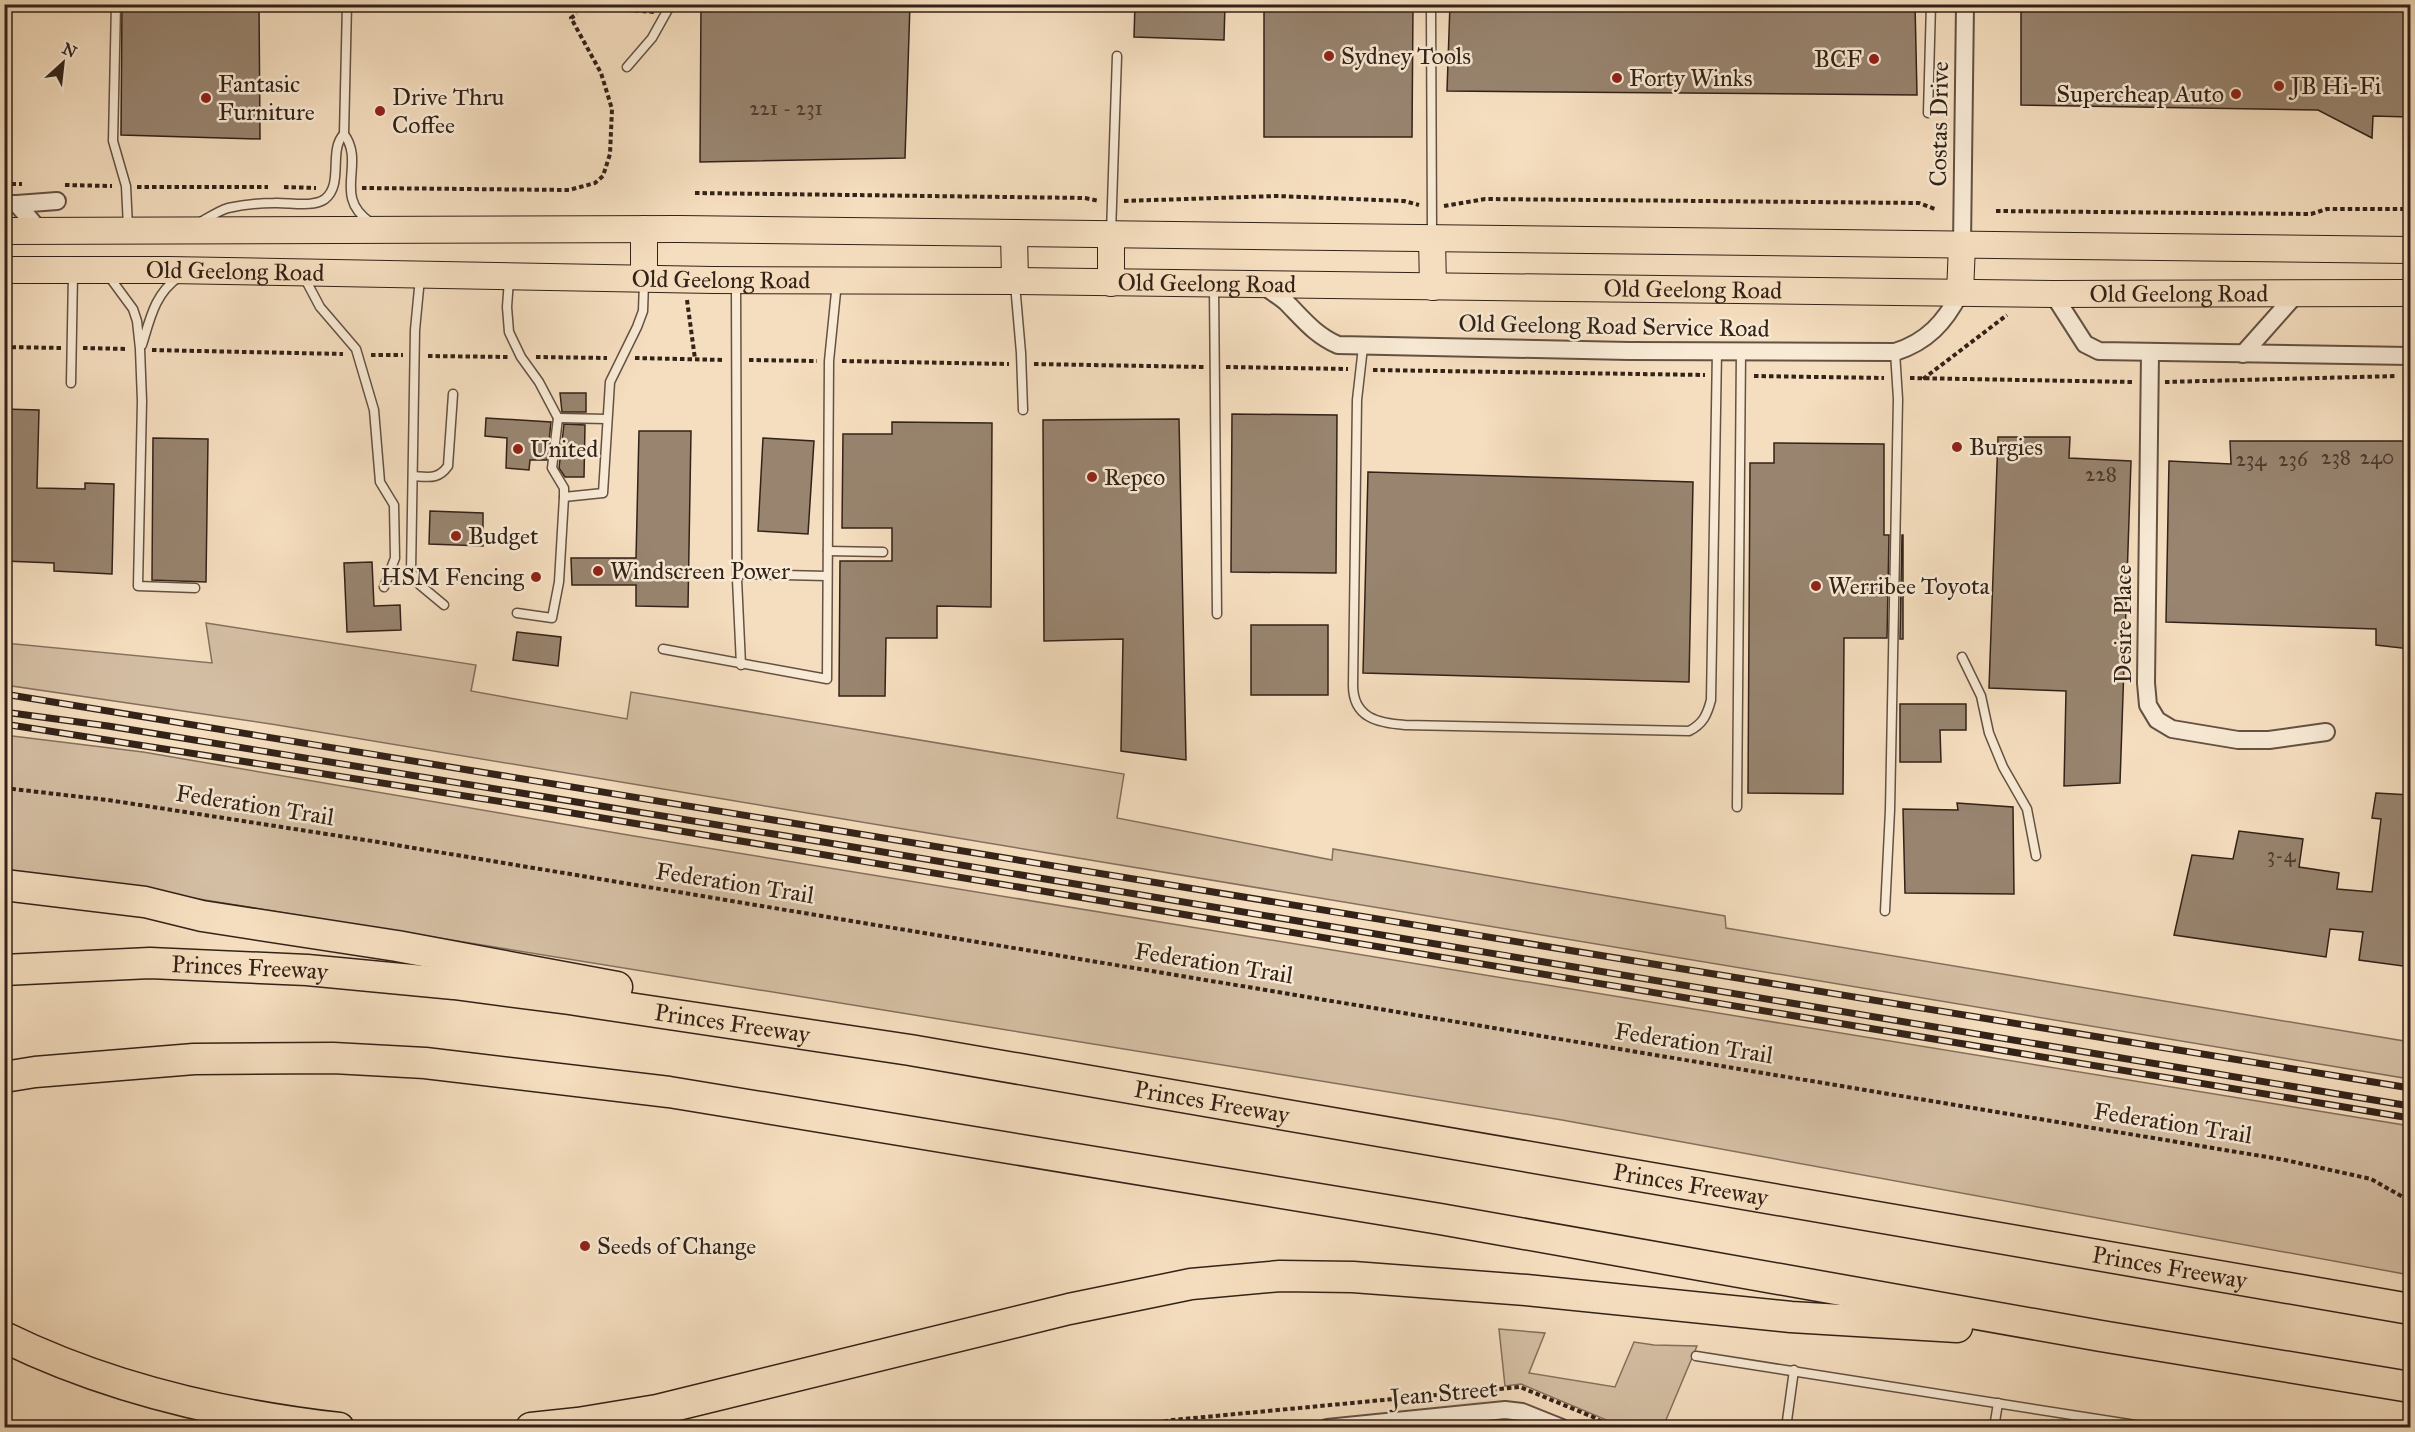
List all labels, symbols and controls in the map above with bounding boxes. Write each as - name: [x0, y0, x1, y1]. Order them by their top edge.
- north arrow: [33, 33, 93, 93]
- text: N: [59, 39, 80, 62]
- place label: Sydney Tools: [1341, 41, 1471, 71]
- place label: BCF: [1814, 44, 1862, 74]
- marker: Sydney Tools: [1322, 49, 1336, 63]
- marker: BCF: [1867, 52, 1881, 66]
- street label: Costas Drive: [1923, 61, 1955, 187]
- place label: Forty Winks: [1629, 63, 1753, 93]
- place label: Fantasic Furniture: [218, 69, 315, 127]
- marker: Forty Winks: [1610, 71, 1624, 85]
- place label: JB Hi-Fi: [2288, 71, 2382, 101]
- place label: Supercheap Auto: [2056, 79, 2224, 109]
- marker: JB Hi-Fi: [2272, 79, 2286, 93]
- place label: Drive Thru Coffee: [392, 82, 505, 140]
- marker: Supercheap Auto: [2229, 87, 2243, 101]
- marker: Fantasic Furniture: [199, 91, 213, 105]
- house number: 221 - 231: [749, 95, 823, 121]
- marker: Drive Thru Coffee: [373, 104, 387, 118]
- street label: Old Geelong Road: [146, 255, 325, 288]
- street label: Old Geelong Road: [631, 264, 810, 295]
- street label: Old Geelong Road: [1117, 267, 1296, 300]
- street label: Old Geelong Road: [1603, 273, 1782, 306]
- street label: Old Geelong Road: [2089, 278, 2268, 309]
- street label: Old Geelong Road Service Road: [1458, 308, 1770, 344]
- place label: Burgies: [1969, 432, 2043, 462]
- place label: United: [530, 434, 598, 464]
- marker: Burgies: [1950, 440, 1964, 454]
- marker: United: [511, 442, 525, 456]
- house number: 238: [2321, 444, 2351, 470]
- house number: 240: [2360, 444, 2394, 470]
- house number: 234: [2236, 446, 2268, 472]
- house number: 236: [2278, 446, 2309, 472]
- house number: 228: [2085, 461, 2117, 487]
- place label: Repco: [1104, 462, 1165, 492]
- marker: Repco: [1085, 470, 1099, 484]
- place label: Budget: [468, 521, 539, 551]
- marker: Budget: [449, 529, 463, 543]
- place label: Windscreen Power: [610, 556, 790, 586]
- place label: HSM Fencing: [381, 562, 525, 592]
- marker: Windscreen Power: [591, 564, 605, 578]
- street label: Desire Place: [2108, 565, 2138, 683]
- marker: HSM Fencing: [529, 570, 543, 584]
- place label: Werribee Toyota: [1828, 571, 1990, 601]
- marker: Werribee Toyota: [1809, 579, 1823, 593]
- street label: Federation Trail: [174, 778, 337, 832]
- house number: 3-4: [2267, 842, 2297, 868]
- street label: Federation Trail: [654, 856, 817, 910]
- street label: Federation Trail: [1133, 936, 1296, 990]
- street label: Princes Freeway: [171, 949, 330, 987]
- street label: Princes Freeway: [652, 997, 813, 1050]
- street label: Federation Trail: [1613, 1016, 1776, 1070]
- street label: Princes Freeway: [1132, 1074, 1292, 1130]
- street label: Federation Trail: [2092, 1096, 2255, 1150]
- street label: Princes Freeway: [1611, 1157, 1771, 1213]
- place label: Seeds of Change: [597, 1231, 756, 1261]
- marker: Seeds of Change: [578, 1239, 592, 1253]
- street label: Princes Freeway: [2090, 1239, 2250, 1296]
- street label: Jean Street: [1386, 1373, 1499, 1413]

